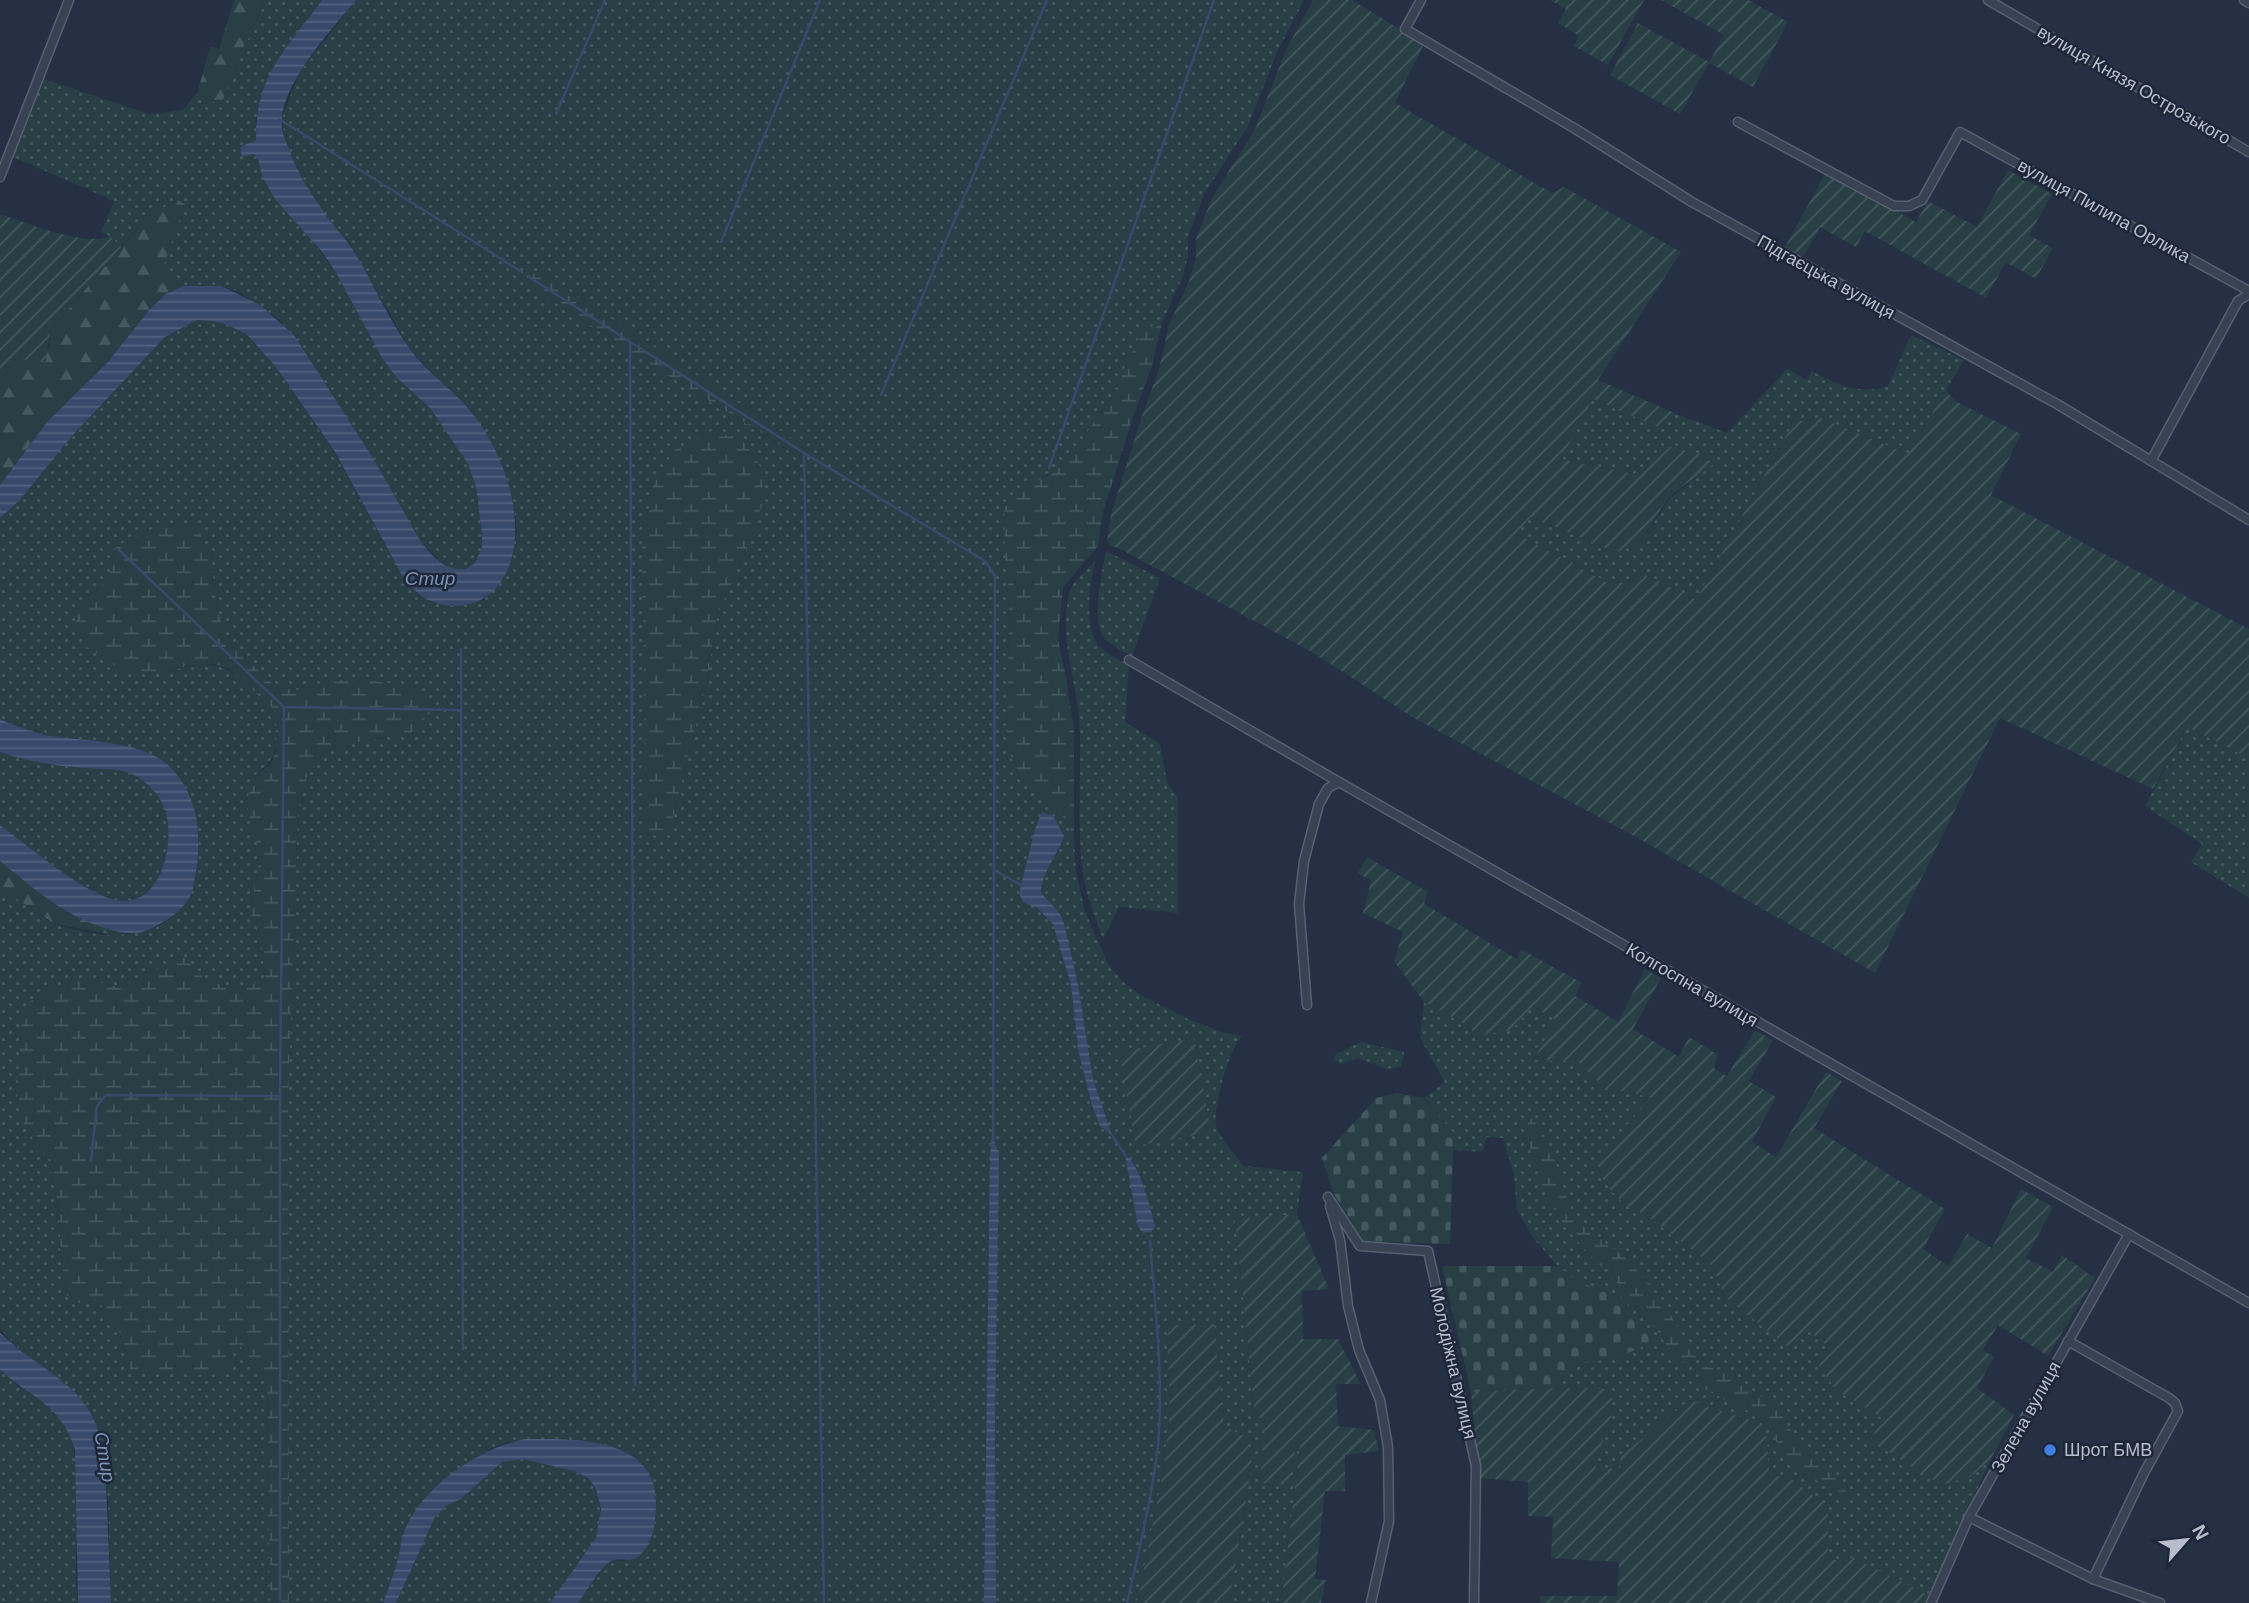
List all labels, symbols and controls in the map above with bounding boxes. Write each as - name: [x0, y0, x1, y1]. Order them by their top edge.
- street label: вулиця Князя Острозького: [2034, 21, 2234, 149]
- street label: вулиця Пилипа Орлика: [2014, 155, 2195, 267]
- street label: Підгаєцька вулиця: [1754, 231, 1898, 323]
- water label: Стир: [405, 568, 455, 589]
- street label: Колгоспна вулиця: [1623, 939, 1761, 1031]
- street label: Молодіжна вулиця: [1426, 1285, 1480, 1441]
- street label: Зелена вулиця: [1987, 1358, 2065, 1476]
- water label: Стир: [91, 1430, 119, 1484]
- place label: Шрот БМВ: [2064, 1440, 2152, 1460]
- marker: Шрот БМВ: [2042, 1442, 2058, 1458]
- north arrow: [2151, 1505, 2221, 1575]
- text: N: [2188, 1521, 2213, 1543]

